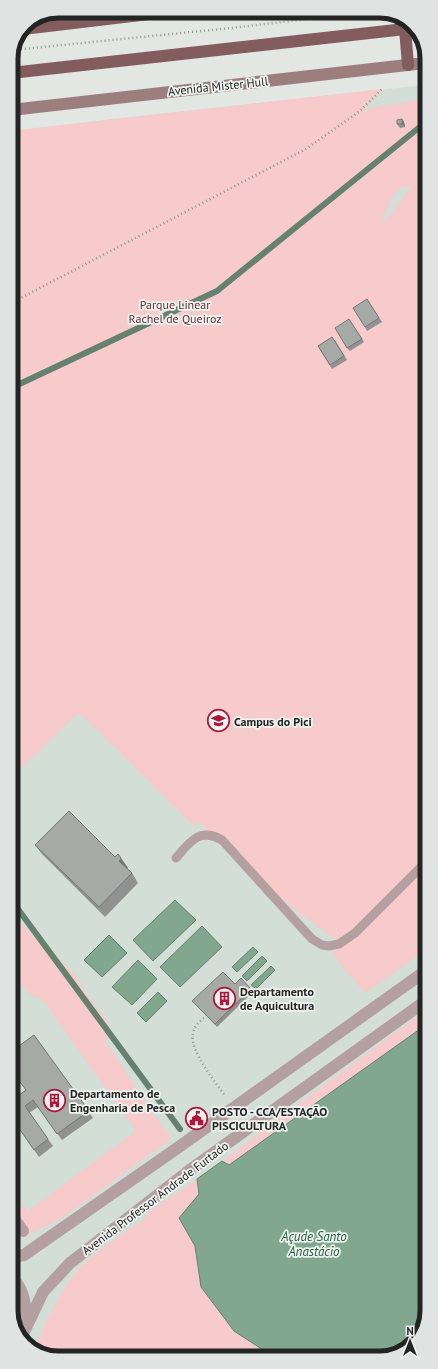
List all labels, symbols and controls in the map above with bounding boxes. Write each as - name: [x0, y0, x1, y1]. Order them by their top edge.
- street label: Avenida Mister Hull: [167, 73, 269, 99]
- park label: Parque Linear Rachel de Queiroz: [128, 297, 222, 326]
- school or university icon: Campus do Pici: [206, 708, 232, 734]
- place label: Campus do Pici: [234, 714, 312, 729]
- place label: Departamento de Aquicultura: [240, 984, 314, 1013]
- building icon: Departamento de Aquicultura: [211, 985, 237, 1011]
- place label: Departamento de Engenharia de Pesca: [70, 1086, 175, 1115]
- building icon: Departamento de Engenharia de Pesca: [41, 1087, 67, 1113]
- place label: POSTO - CCA/ESTAÇÃO PISCICULTURA: [212, 1104, 327, 1133]
- public building icon: POSTO - CCA/ESTAÇÃO PISCICULTURA: [184, 1105, 210, 1131]
- street label: Avenida Professor Andrade Furtado: [79, 1138, 231, 1258]
- water label: Açude Santo Anastácio: [280, 1228, 347, 1260]
- north arrow: [390, 1321, 430, 1361]
- text: N: [406, 1324, 414, 1338]

